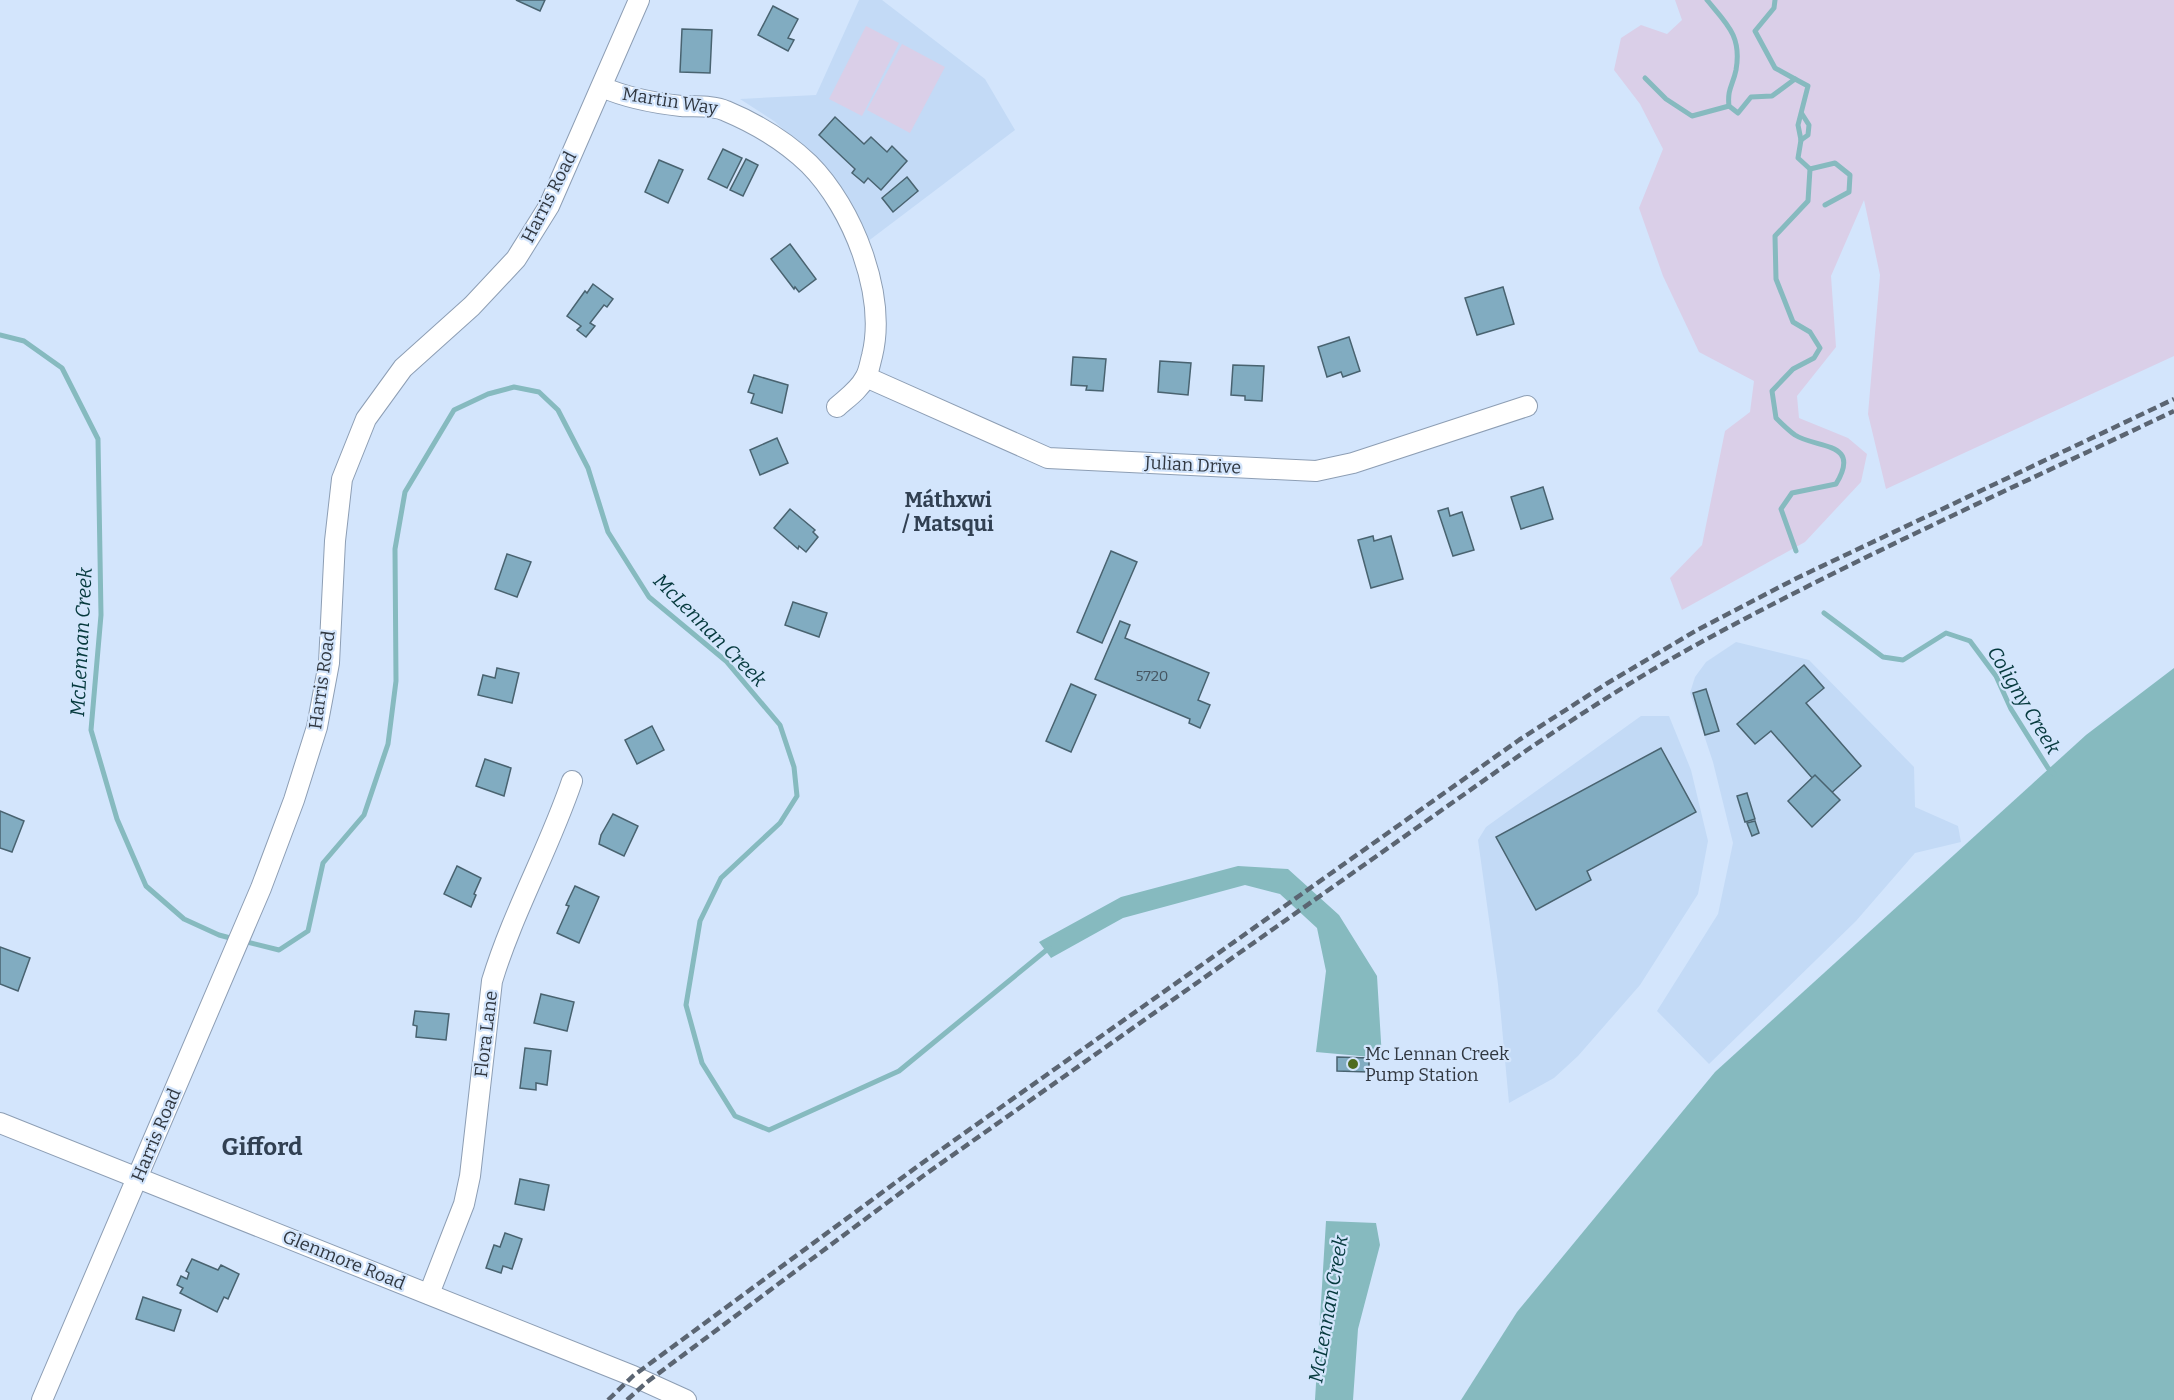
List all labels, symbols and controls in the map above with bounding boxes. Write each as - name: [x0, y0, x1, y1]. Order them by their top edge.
- street label: Martin Way: [621, 83, 720, 119]
- street label: Harris Road: [517, 148, 581, 246]
- street label: Julian Drive: [1143, 451, 1242, 479]
- district label: Máthxwi / Matsqui: [901, 487, 994, 537]
- water label: McLennan Creek: [65, 567, 97, 717]
- water label: McLennan Creek: [649, 569, 771, 691]
- street label: Harris Road: [304, 629, 340, 731]
- water label: Coligny Creek: [1982, 642, 2066, 758]
- house number: 5720: [1136, 667, 1168, 685]
- street label: Flora Lane: [470, 989, 502, 1079]
- place label: Mc Lennan Creek Pump Station: [1365, 1043, 1510, 1086]
- marker: Mc Lennan Creek Pump Station: [1346, 1057, 1360, 1071]
- street label: Harris Road: [126, 1085, 186, 1185]
- district label: Gifford: [221, 1133, 303, 1161]
- street label: Glenmore Road: [279, 1225, 409, 1295]
- water label: McLennan Creek: [1303, 1233, 1353, 1385]

